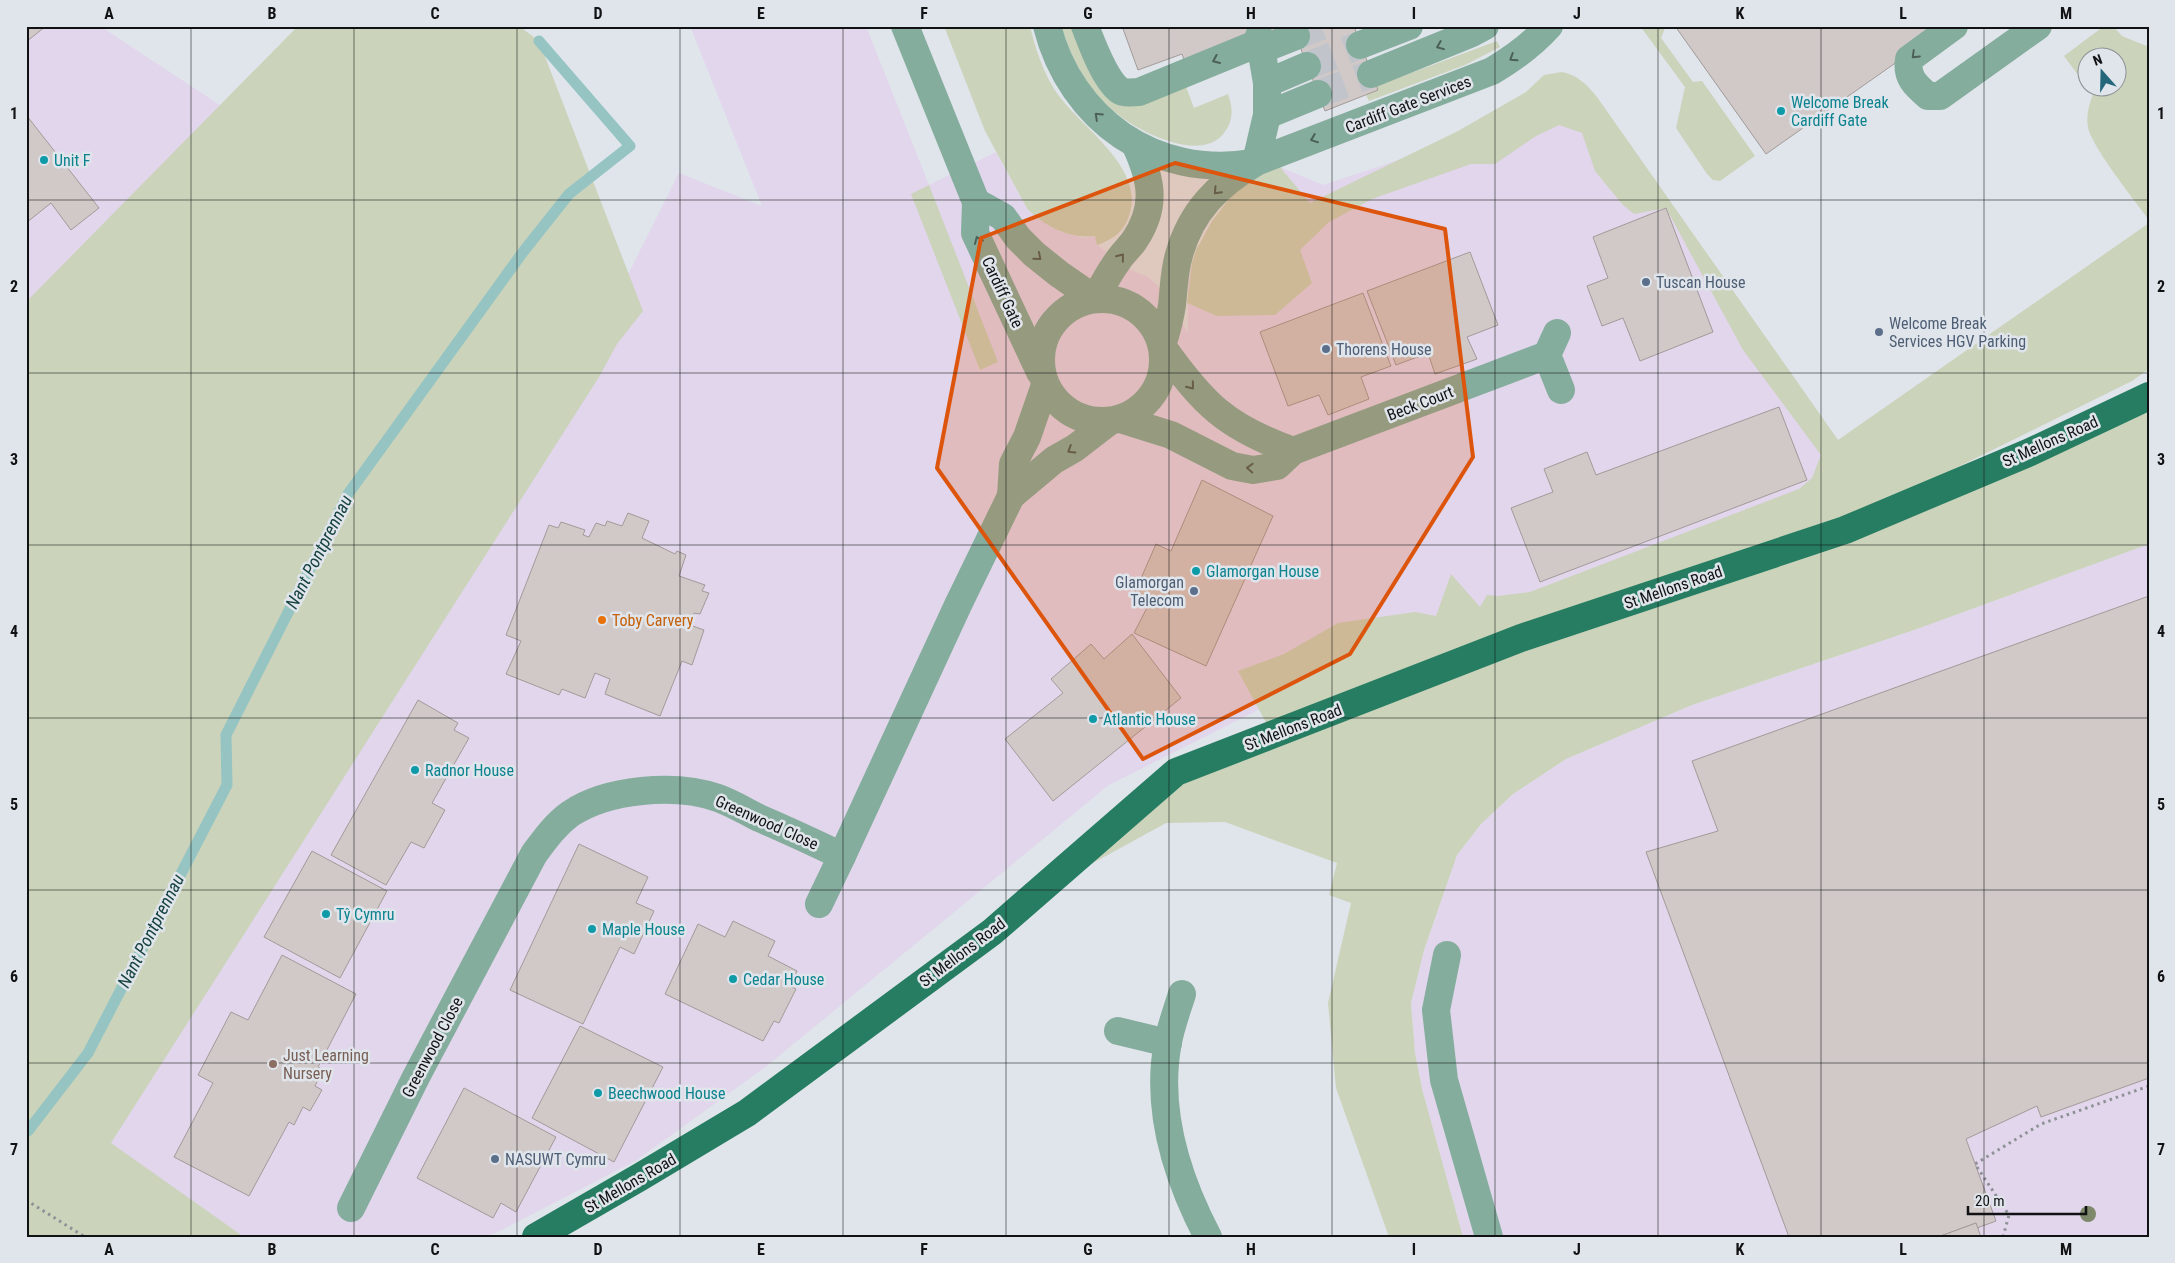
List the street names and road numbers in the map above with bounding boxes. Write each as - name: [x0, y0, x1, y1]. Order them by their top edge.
- street label: Cardiff Gate Services: [1343, 72, 1474, 137]
- street label: Cardiff Gate: [978, 254, 1027, 331]
- street label: Beck Court: [1384, 382, 1456, 425]
- street label: St Mellons Road: [2000, 412, 2101, 471]
- street label: St Mellons Road: [1622, 562, 1725, 613]
- street label: St Mellons Road: [1242, 700, 1344, 755]
- street label: Greenwood Close: [712, 791, 821, 854]
- street label: St Mellons Road: [916, 914, 1009, 991]
- street label: Greenwood Close: [398, 994, 467, 1101]
- street label: St Mellons Road: [581, 1150, 679, 1217]

